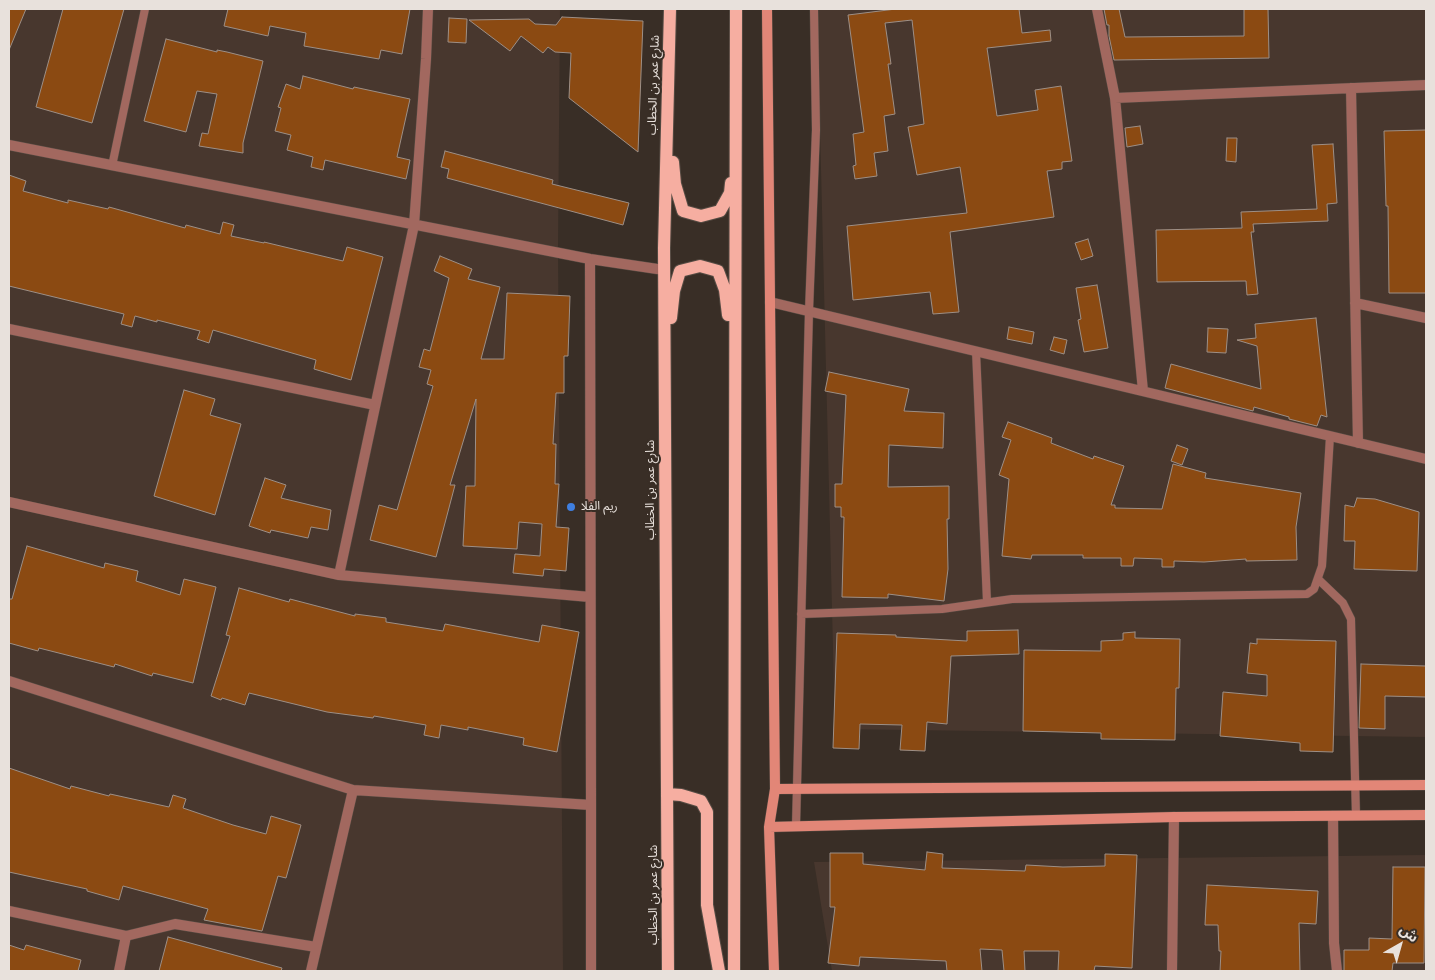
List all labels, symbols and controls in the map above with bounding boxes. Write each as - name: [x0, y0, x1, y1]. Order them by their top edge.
- street label: شارع عمر بن الخطاب: [645, 35, 663, 135]
- street label: شارع عمر بن الخطاب: [644, 440, 658, 540]
- place label: ريم الفلا: [581, 500, 618, 514]
- marker: ريم الفلا: [565, 501, 577, 513]
- street label: شارع عمر بن الخطاب: [647, 845, 661, 945]
- north arrow: [1375, 920, 1425, 970]
- text: ش: [1396, 920, 1422, 946]

